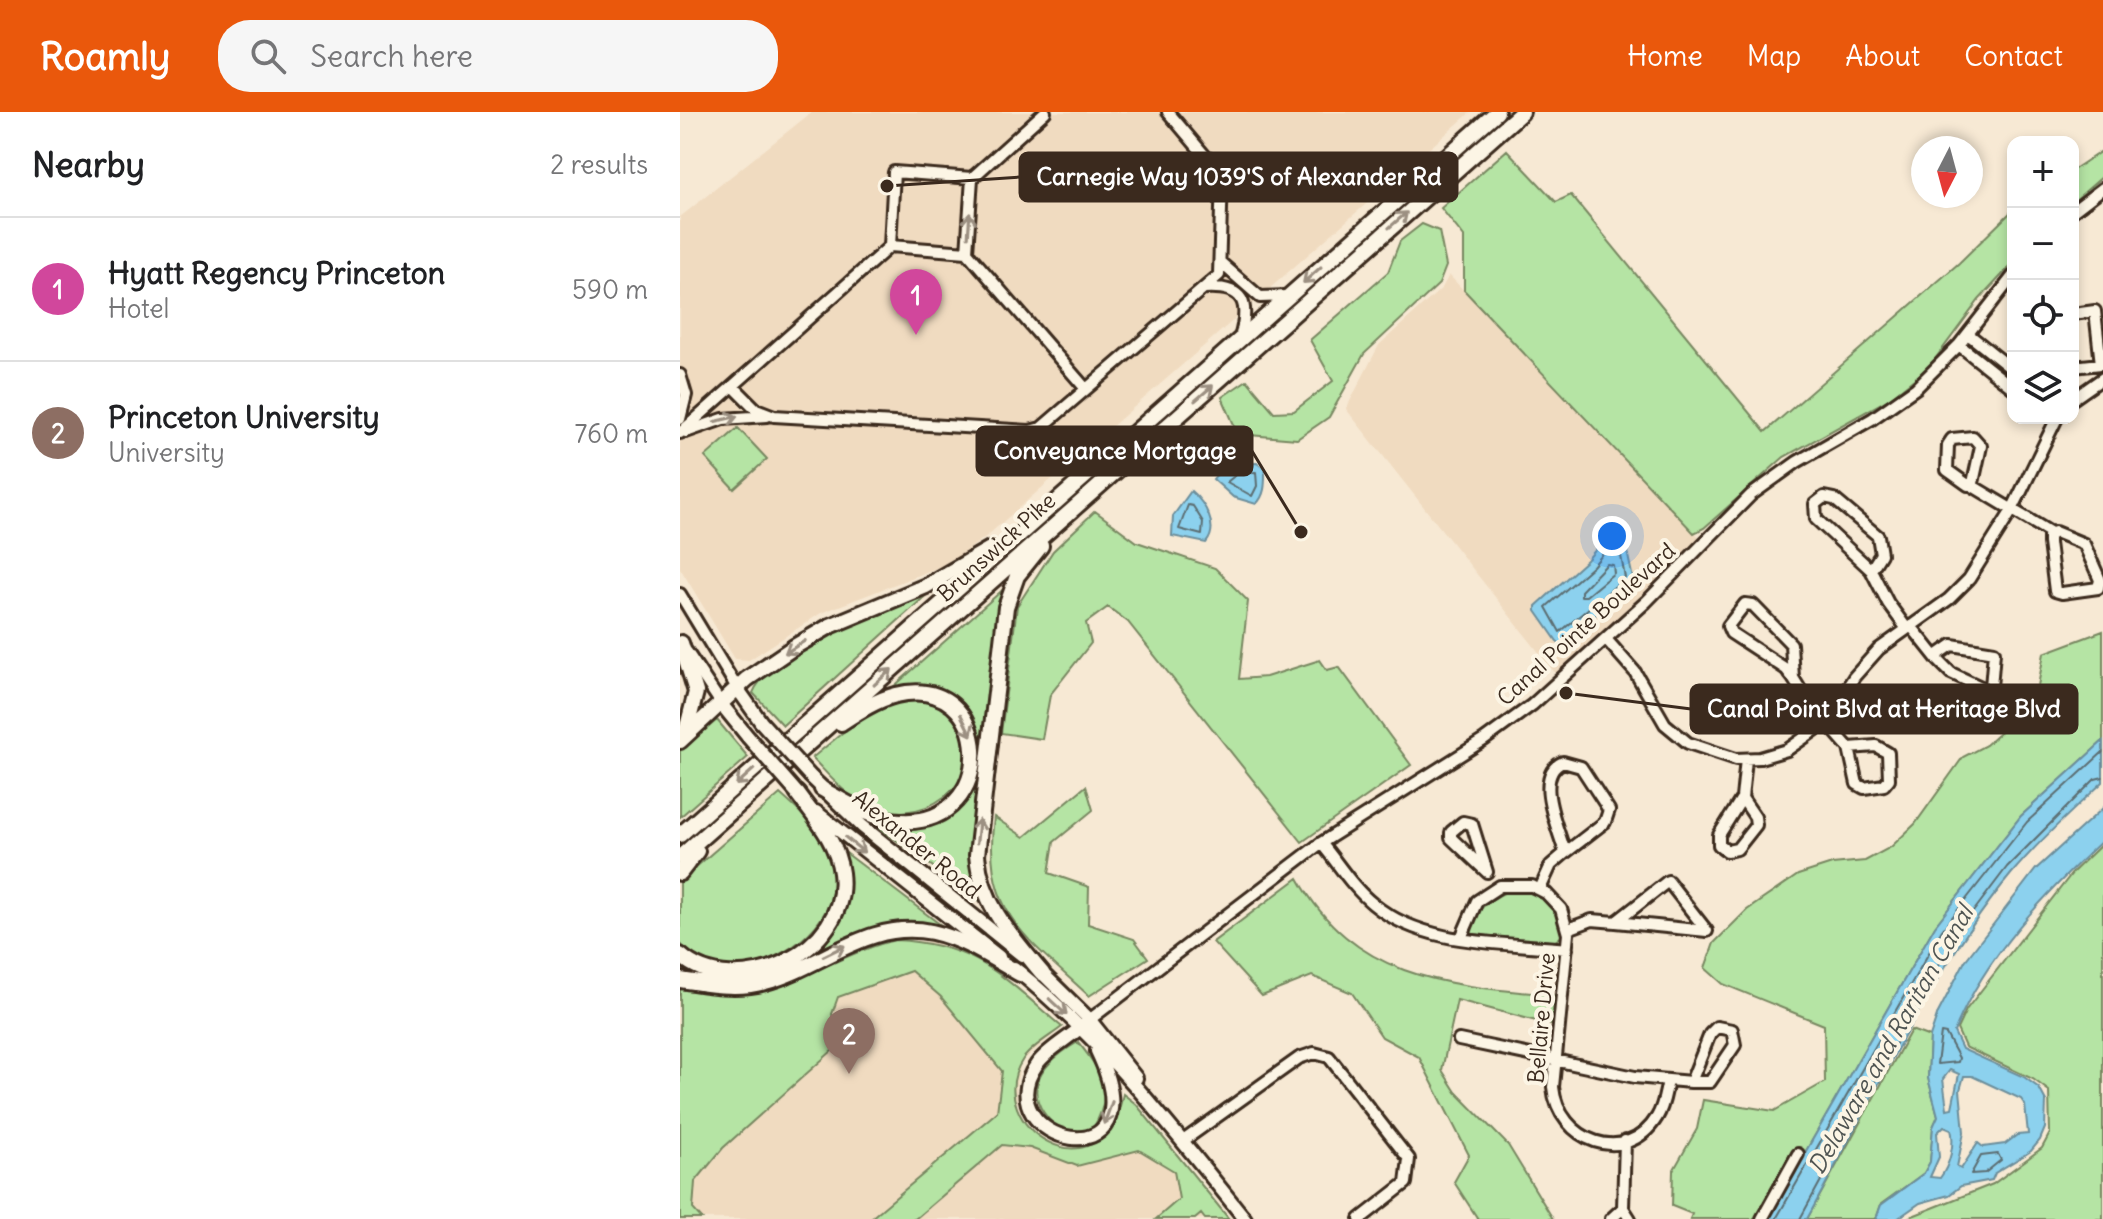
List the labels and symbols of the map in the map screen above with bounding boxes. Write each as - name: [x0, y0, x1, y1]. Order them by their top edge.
- north arrow: [1911, 136, 1983, 208]
- callout: Carnegie Way 1039'S of Alexander Rd: [1020, 153, 1457, 201]
- text: Carnegie Way 1039'S of Alexander Rd: [1036, 161, 1442, 191]
- one-way arrow: [962, 212, 977, 239]
- one-way arrow: [1388, 212, 1408, 230]
- one-way arrow: [1303, 265, 1323, 283]
- pin: 1: [890, 269, 942, 335]
- one-way arrow: [1193, 384, 1214, 402]
- one-way arrow: [712, 411, 738, 426]
- callout: Conveyance Mortgage: [977, 427, 1252, 475]
- text: Conveyance Mortgage: [994, 435, 1237, 465]
- street label: Brunswick Pike: [931, 486, 1061, 608]
- your location: [1592, 516, 1632, 556]
- street label: Canal Pointe Boulevard: [1491, 536, 1681, 711]
- one-way arrow: [784, 638, 806, 655]
- one-way arrow: [873, 668, 893, 686]
- callout: Canal Point Blvd at Heritage Blvd: [1691, 685, 2077, 733]
- text: Canal Point Blvd at Heritage Blvd: [1707, 693, 2061, 723]
- one-way arrow: [959, 713, 975, 737]
- one-way arrow: [736, 767, 756, 785]
- street label: Alexander Road: [847, 784, 987, 904]
- one-way arrow: [971, 818, 986, 845]
- one-way arrow: [844, 836, 865, 854]
- water label: Delaware and Raritan Canal: [1801, 897, 1981, 1179]
- one-way arrow: [822, 942, 846, 958]
- street label: Bellaire Drive: [1521, 951, 1561, 1085]
- one-way arrow: [1047, 998, 1067, 1016]
- pin: 2: [823, 1008, 875, 1074]
- one-way arrow: [1099, 1101, 1114, 1125]

